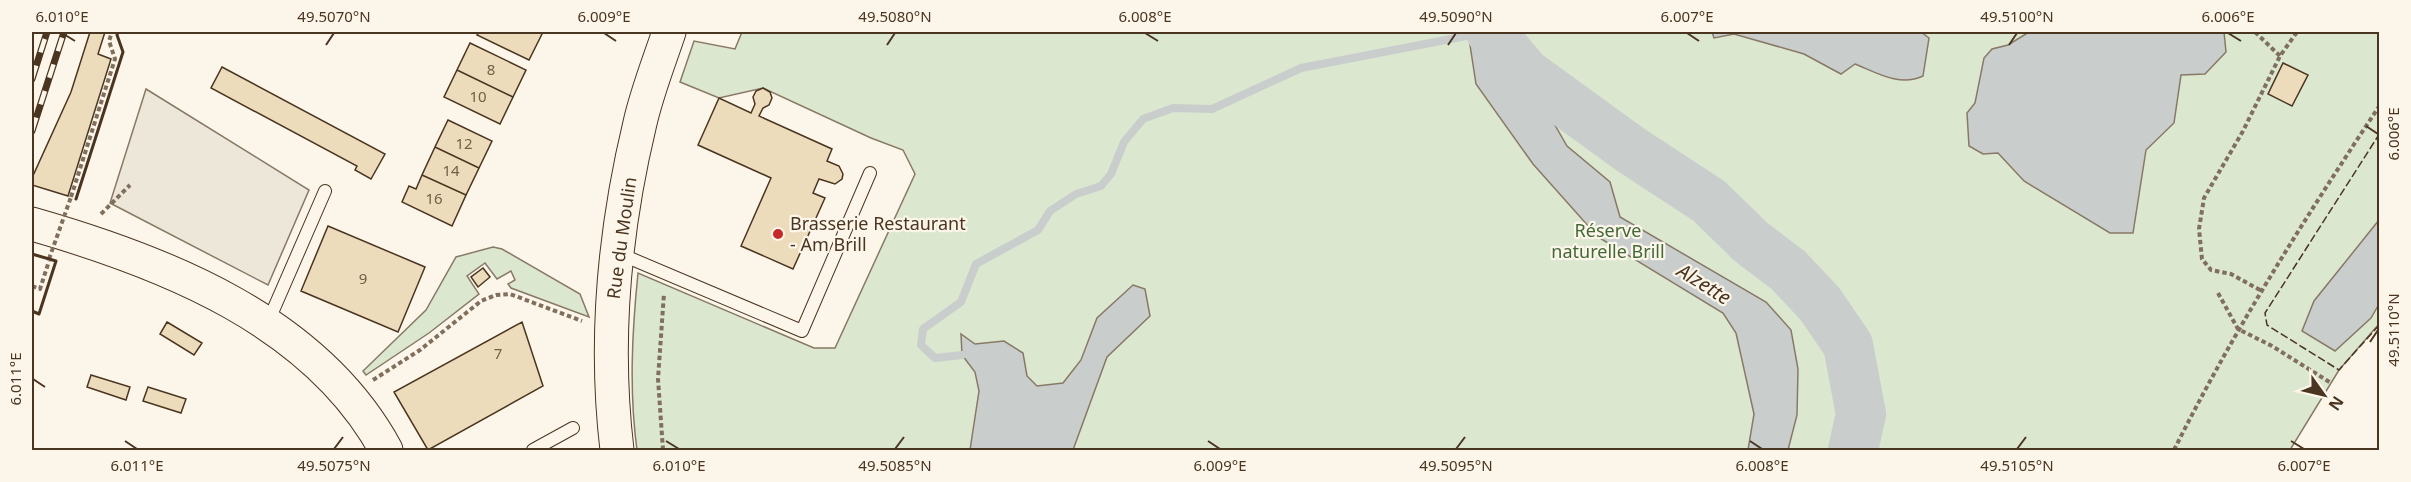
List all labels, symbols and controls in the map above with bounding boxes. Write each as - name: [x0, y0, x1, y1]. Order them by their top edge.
- text: 6.010°E: [35, 6, 89, 26]
- text: 49.5070°N: [297, 6, 371, 26]
- text: 6.009°E: [577, 6, 631, 26]
- text: 49.5080°N: [858, 6, 932, 26]
- text: 6.008°E: [1118, 6, 1172, 26]
- text: 49.5090°N: [1419, 6, 1493, 26]
- text: 6.007°E: [1660, 6, 1714, 26]
- text: 49.5100°N: [1980, 6, 2054, 26]
- text: 6.006°E: [2201, 6, 2255, 26]
- house number: 8: [487, 59, 495, 79]
- house number: 10: [469, 86, 487, 106]
- text: 6.006°E: [2383, 107, 2403, 161]
- house number: 12: [455, 133, 473, 153]
- house number: 14: [442, 160, 460, 180]
- street label: Rue du Moulin: [601, 175, 641, 300]
- house number: 16: [425, 188, 443, 208]
- place label: Brasserie Restaurant - Am Brill: [790, 211, 966, 256]
- park label: Réserve naturelle Brill: [1551, 218, 1665, 263]
- marker: Brasserie Restaurant - Am Brill: [771, 227, 785, 241]
- water label: Alzette: [1671, 256, 1736, 311]
- house number: 9: [359, 268, 367, 288]
- text: 49.5110°N: [2383, 293, 2403, 367]
- house number: 7: [494, 343, 502, 363]
- text: 6.011°E: [5, 352, 25, 406]
- north arrow: [2294, 365, 2354, 425]
- text: N: [2324, 392, 2349, 415]
- text: 6.011°E: [110, 455, 164, 475]
- text: 49.5075°N: [297, 455, 371, 475]
- text: 6.010°E: [652, 455, 706, 475]
- text: 49.5085°N: [858, 455, 932, 475]
- text: 6.009°E: [1193, 455, 1247, 475]
- text: 49.5095°N: [1419, 455, 1493, 475]
- text: 6.008°E: [1735, 455, 1789, 475]
- text: 49.5105°N: [1980, 455, 2054, 475]
- text: 6.007°E: [2277, 455, 2331, 475]

